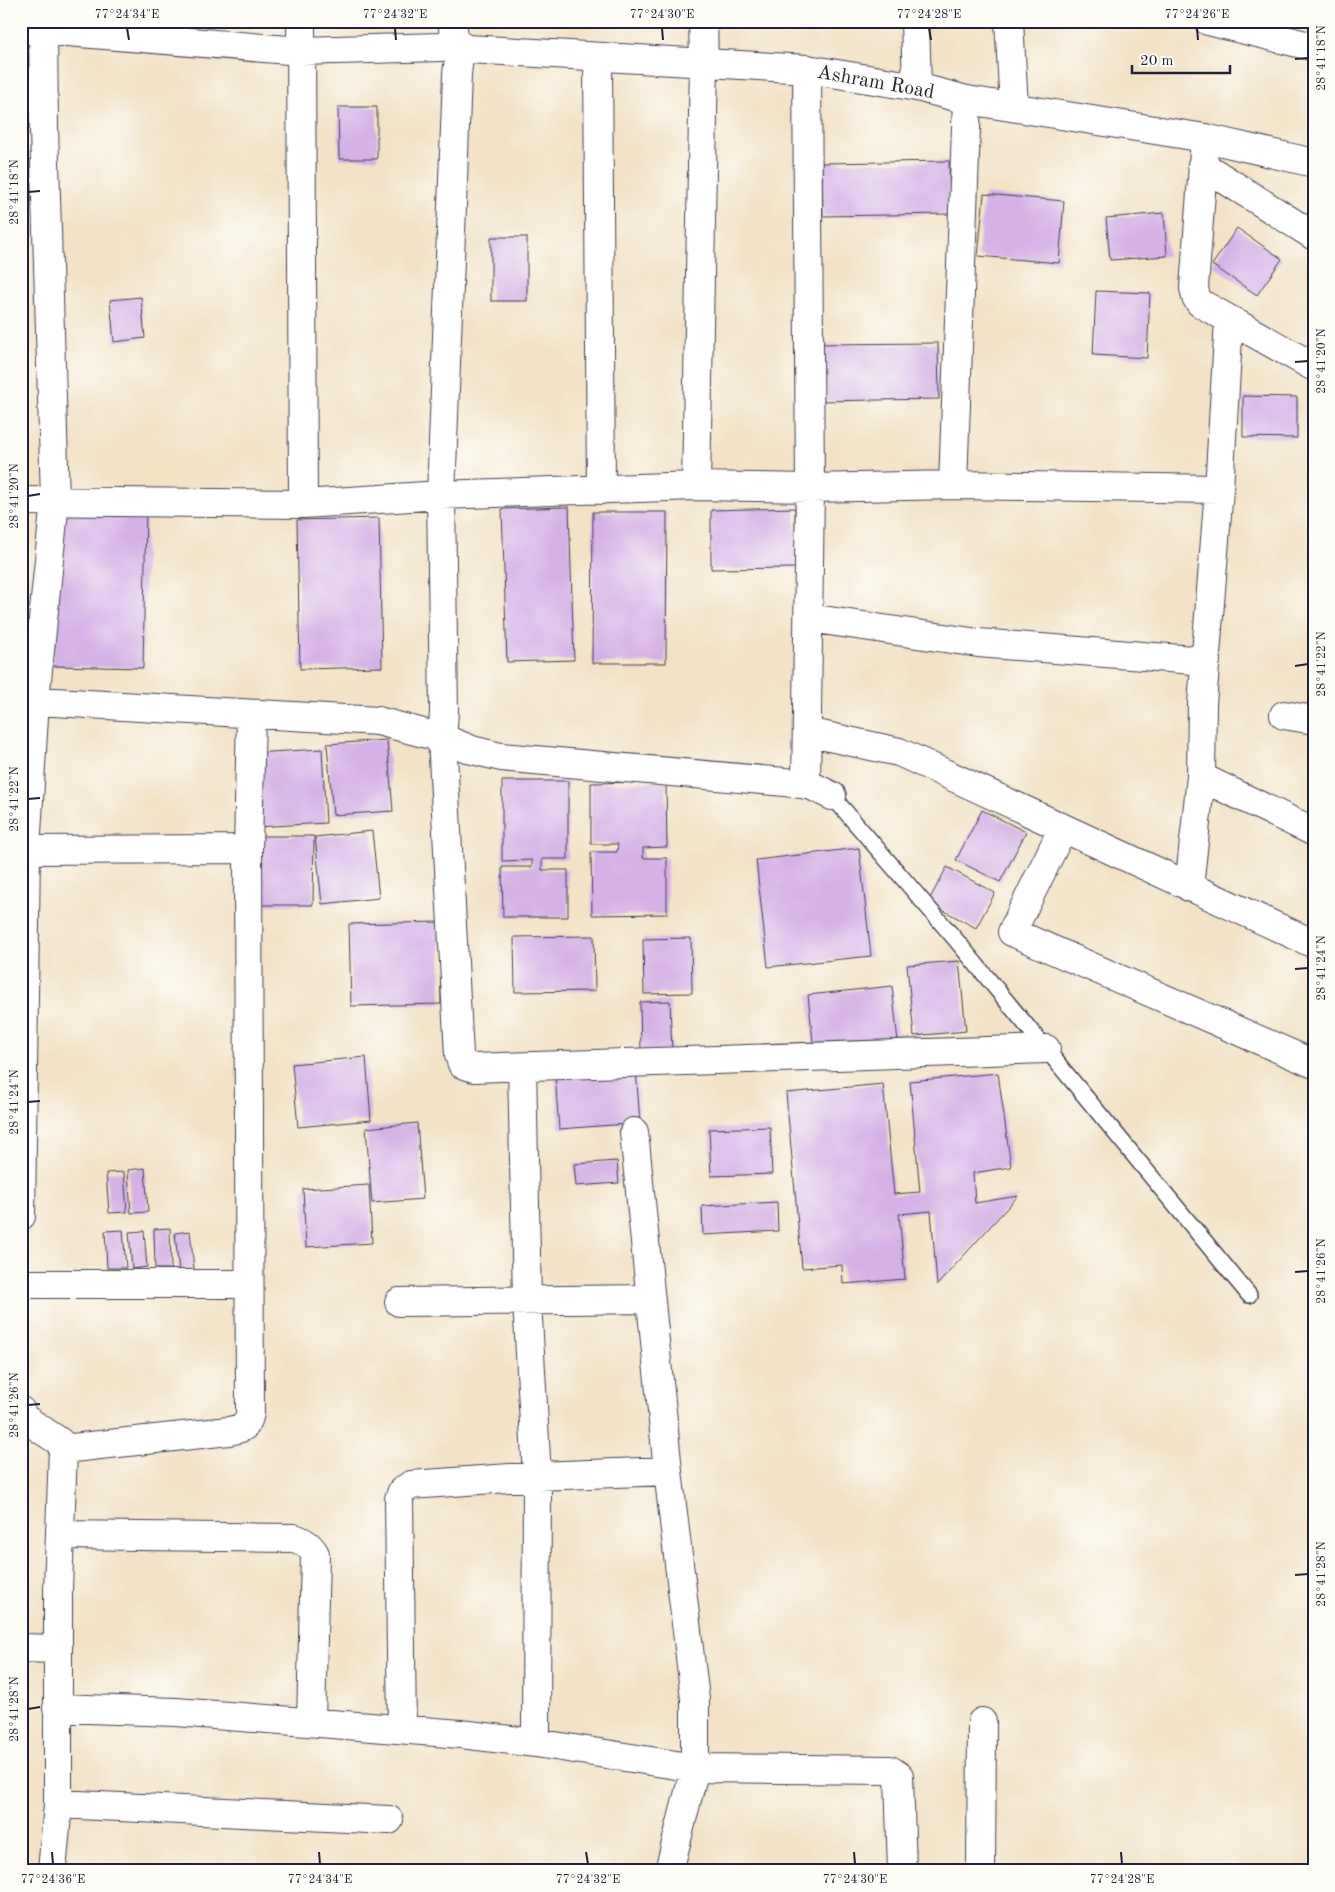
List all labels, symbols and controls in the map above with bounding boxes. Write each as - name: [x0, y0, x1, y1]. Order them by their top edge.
- text: 77°24'34"E: [95, 9, 159, 21]
- text: 77°24'32"E: [363, 9, 427, 21]
- text: 77°24'30"E: [630, 9, 694, 21]
- text: 77°24'28"E: [897, 9, 961, 21]
- text: 77°24'26"E: [1165, 9, 1229, 21]
- text: 28°41'18"N: [1316, 25, 1328, 91]
- scale bar: [1132, 42, 1230, 74]
- text: 20 m: [1140, 54, 1174, 69]
- street label: Ashram Road: [815, 63, 936, 103]
- text: 28°41'18"N: [9, 159, 21, 225]
- text: 28°41'20"N: [1316, 328, 1328, 394]
- text: 28°41'20"N: [9, 463, 21, 529]
- text: 28°41'22"N: [1316, 631, 1328, 697]
- text: 28°41'22"N: [9, 766, 21, 832]
- text: 28°41'24"N: [1316, 935, 1328, 1001]
- text: 28°41'24"N: [9, 1069, 21, 1135]
- text: 28°41'26"N: [1316, 1238, 1328, 1304]
- text: 28°41'26"N: [9, 1372, 21, 1438]
- text: 28°41'28"N: [1316, 1541, 1328, 1607]
- text: 28°41'28"N: [9, 1676, 21, 1742]
- text: 77°24'36"E: [21, 1874, 85, 1886]
- text: 77°24'34"E: [288, 1874, 352, 1886]
- text: 77°24'32"E: [556, 1874, 620, 1886]
- text: 77°24'30"E: [823, 1874, 887, 1886]
- text: 77°24'28"E: [1090, 1874, 1154, 1886]

